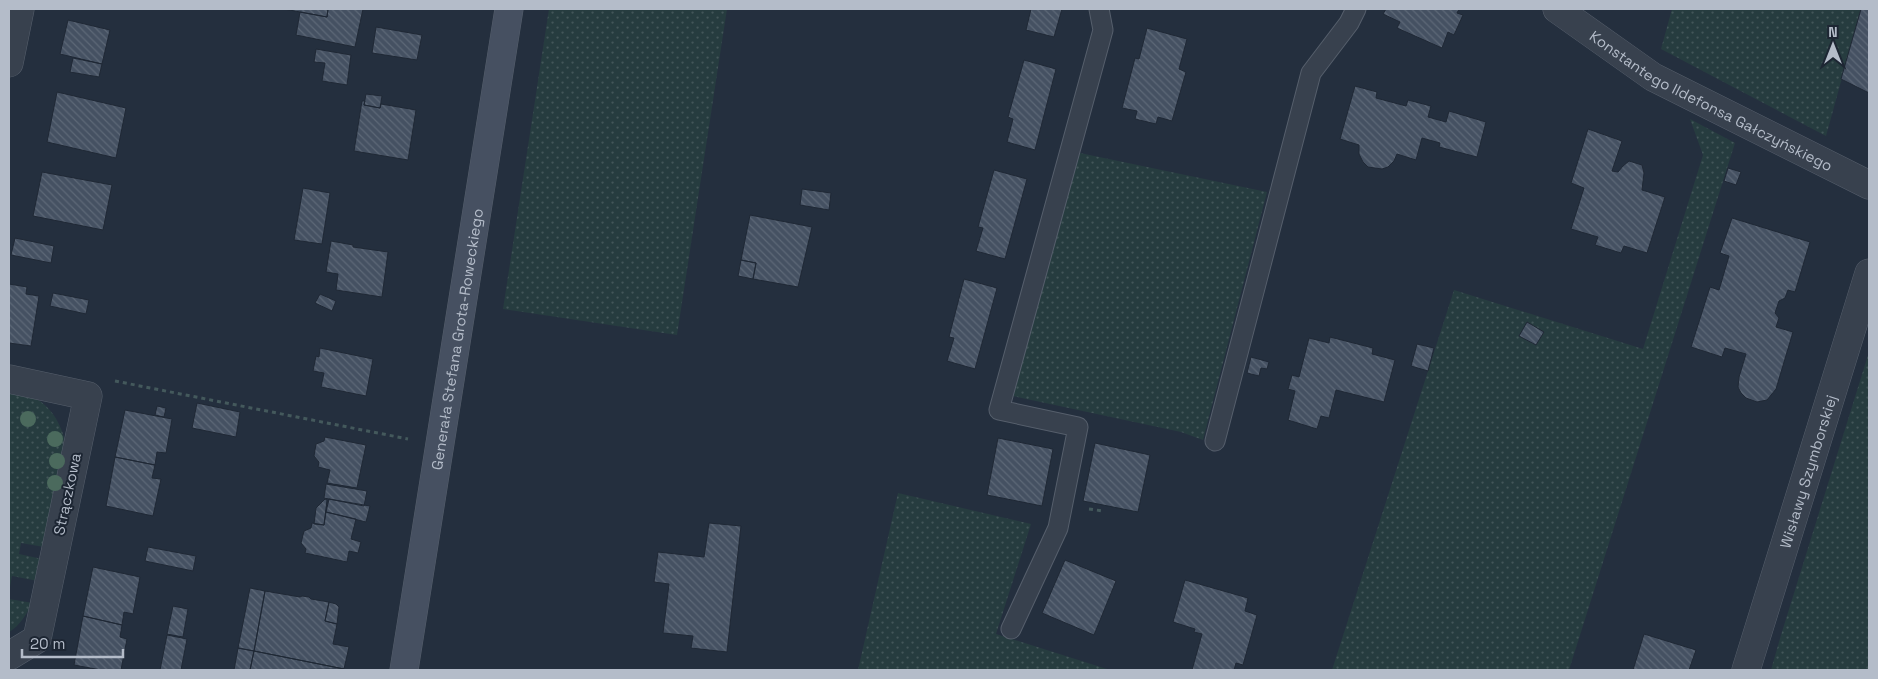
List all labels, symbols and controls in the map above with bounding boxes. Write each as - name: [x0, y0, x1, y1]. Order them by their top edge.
- north arrow: [1808, 20, 1858, 70]
- text: N: [1828, 23, 1838, 41]
- street label: Konstantego Ildefonsa Gałczyńskiego: [1586, 26, 1836, 175]
- street label: Generała Stefana Grota-Roweckiego: [426, 207, 487, 471]
- street label: Wisławy Szymborskiej: [1775, 392, 1840, 550]
- street label: Strączkowa: [49, 451, 85, 537]
- scale bar: [22, 626, 124, 658]
- text: 20 m: [30, 634, 65, 653]

